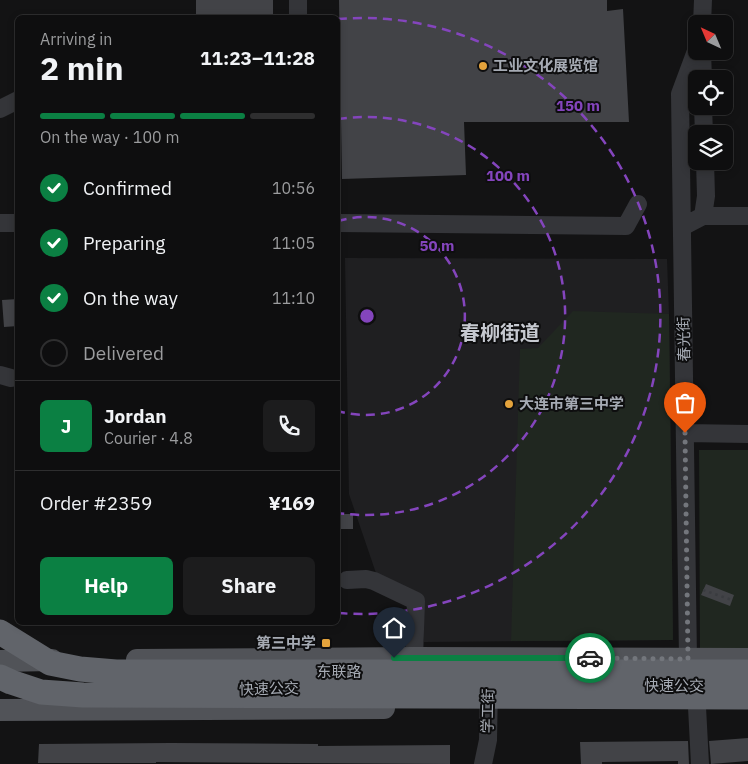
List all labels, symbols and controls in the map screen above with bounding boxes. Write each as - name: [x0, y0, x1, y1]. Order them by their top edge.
- north arrow: [688, 15, 732, 60]
- map controls: [688, 15, 733, 170]
- text: Arriving in: [40, 29, 112, 49]
- text: 11:23–11:28: [200, 46, 315, 70]
- text: 2 min: [40, 47, 124, 89]
- place label: 工业文化展览馆: [493, 56, 598, 75]
- marker: 工业文化展览馆: [477, 60, 489, 72]
- button: locate: [688, 70, 733, 115]
- text: 150 m: [556, 96, 600, 115]
- button: layers: [688, 125, 733, 170]
- text: On the way · 100 m: [40, 127, 179, 147]
- text: 100 m: [486, 166, 530, 185]
- icon: check: [40, 174, 68, 202]
- text: Confirmed: [83, 176, 172, 200]
- text: 10:56: [272, 178, 315, 198]
- icon: check: [40, 229, 68, 257]
- text: Preparing: [83, 231, 165, 255]
- text: 11:05: [272, 233, 315, 253]
- text: 50 m: [420, 236, 454, 255]
- icon: check: [40, 284, 68, 312]
- text: On the way: [83, 286, 178, 310]
- text: 11:10: [272, 288, 315, 308]
- centre of rings: [358, 307, 376, 325]
- street label: 春光街: [674, 316, 693, 362]
- district label: 春柳街道: [460, 319, 540, 346]
- text: Delivered: [83, 341, 164, 365]
- pin: [664, 382, 706, 433]
- icon: bag: [671, 389, 699, 417]
- place label: 大连市第三中学: [519, 394, 624, 413]
- marker: 大连市第三中学: [503, 398, 515, 410]
- button: phone: [263, 400, 315, 452]
- text: Jordan: [104, 404, 167, 428]
- text: J: [61, 414, 71, 438]
- text: Courier · 4.8: [104, 428, 193, 448]
- text: Order #2359: [40, 491, 152, 515]
- text: ¥169: [268, 491, 315, 515]
- button: Help: [40, 557, 173, 615]
- button: Share: [183, 557, 315, 615]
- pin: [373, 607, 415, 658]
- icon: home: [380, 614, 408, 642]
- place label: 第三中学: [256, 633, 316, 652]
- courier: [565, 633, 615, 683]
- marker: 第三中学: [320, 637, 332, 649]
- icon: car: [576, 644, 604, 672]
- street label: 东联路: [316, 662, 362, 681]
- street label: 快速公交: [644, 676, 704, 695]
- street label: 快速公交: [239, 678, 299, 699]
- street label: 学工街: [478, 688, 497, 734]

